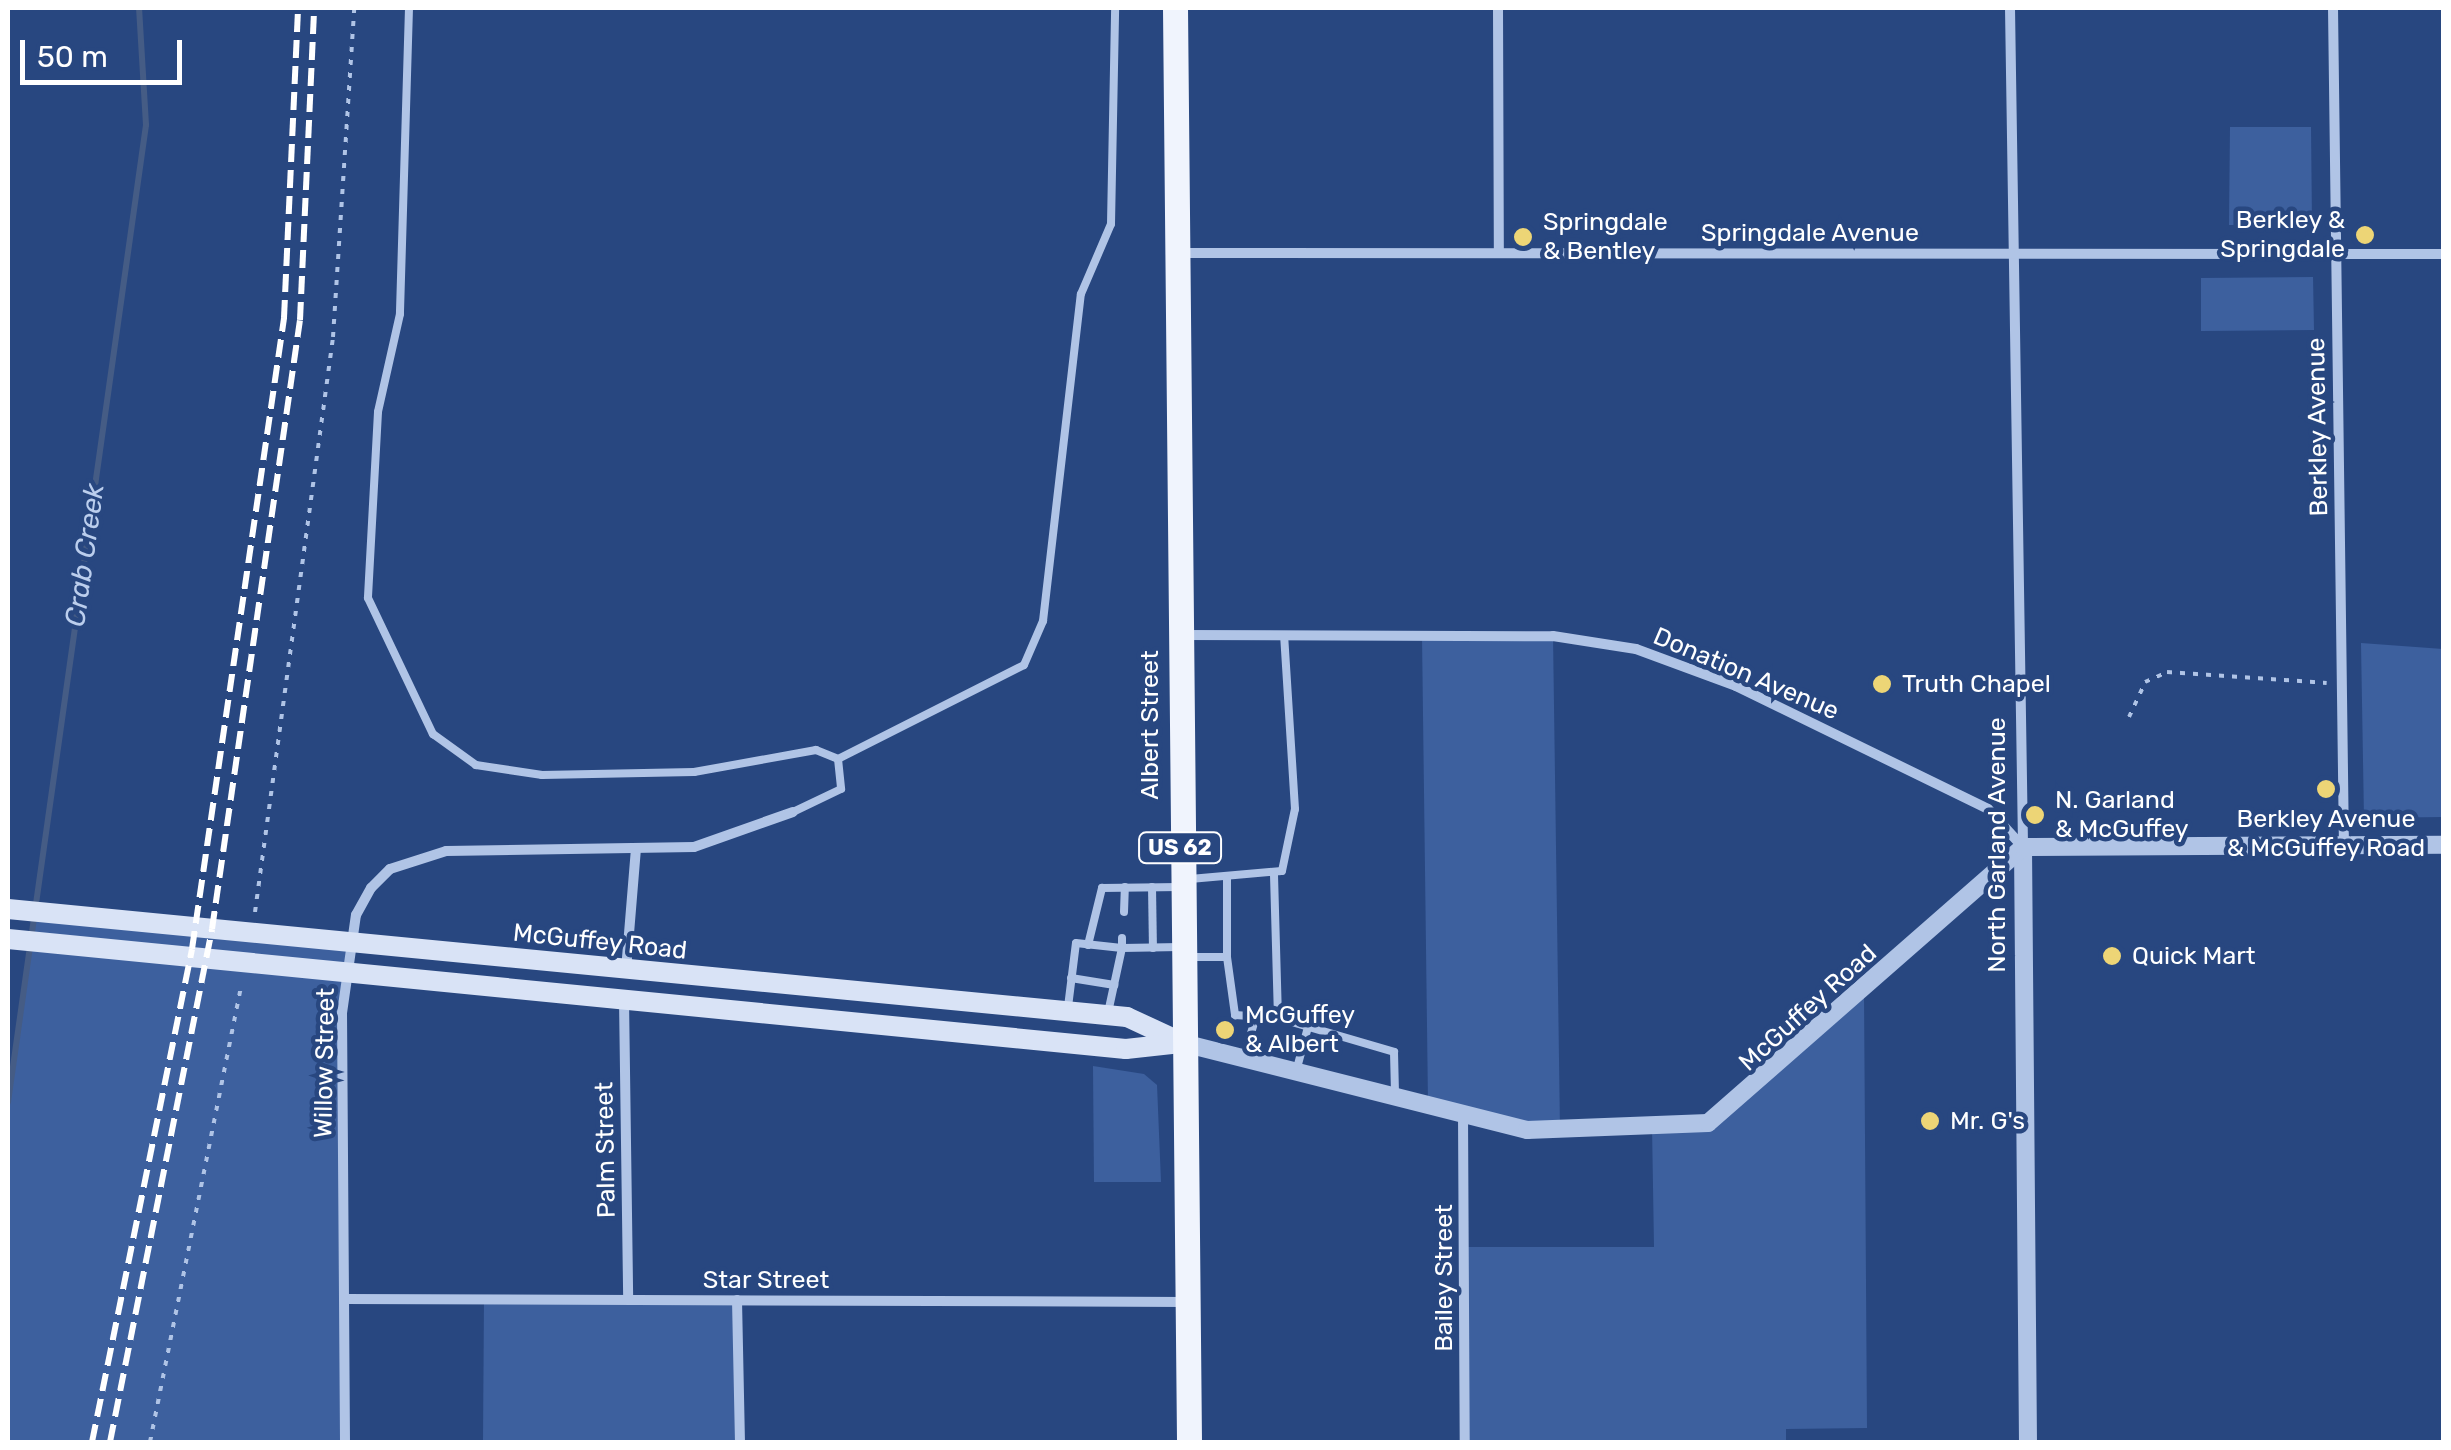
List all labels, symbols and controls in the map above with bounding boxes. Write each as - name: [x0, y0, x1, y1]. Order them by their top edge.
- scale bar: [25, 20, 188, 82]
- text: 50 m: [37, 39, 108, 75]
- place label: Berkley & Springdale: [2220, 206, 2345, 265]
- place label: Springdale & Bentley: [1543, 208, 1668, 267]
- street label: Springdale Avenue: [1701, 218, 1919, 248]
- marker: Berkley & Springdale: [2354, 224, 2376, 246]
- marker: Springdale & Bentley: [1512, 226, 1534, 248]
- street label: Berkley Avenue: [2301, 337, 2335, 517]
- water label: Crab Creek: [58, 481, 112, 629]
- street label: Donation Avenue: [1648, 621, 1844, 727]
- street label: Albert Street: [1135, 650, 1165, 800]
- place label: Truth Chapel: [1902, 669, 2051, 699]
- marker: Truth Chapel: [1871, 673, 1893, 695]
- street label: North Garland Avenue: [1982, 717, 2012, 973]
- marker: Berkley Avenue & McGuffey Road: [2315, 778, 2337, 800]
- place label: N. Garland & McGuffey: [2055, 786, 2189, 845]
- marker: N. Garland & McGuffey: [2024, 804, 2046, 826]
- place label: Berkley Avenue & McGuffey Road: [2227, 805, 2425, 864]
- road number: US 62: [1138, 831, 1222, 865]
- street label: McGuffey Road: [511, 918, 689, 966]
- street label: McGuffey Road: [1733, 938, 1883, 1078]
- place label: Quick Mart: [2132, 941, 2256, 971]
- marker: Quick Mart: [2101, 945, 2123, 967]
- street label: Willow Street: [309, 987, 341, 1139]
- place label: McGuffey & Albert: [1245, 1001, 1355, 1060]
- marker: McGuffey & Albert: [1214, 1019, 1236, 1041]
- street label: Palm Street: [590, 1082, 622, 1218]
- place label: Mr. G's: [1950, 1106, 2025, 1136]
- marker: Mr. G's: [1919, 1110, 1941, 1132]
- street label: Bailey Street: [1429, 1204, 1459, 1352]
- street label: Star Street: [702, 1265, 830, 1295]

